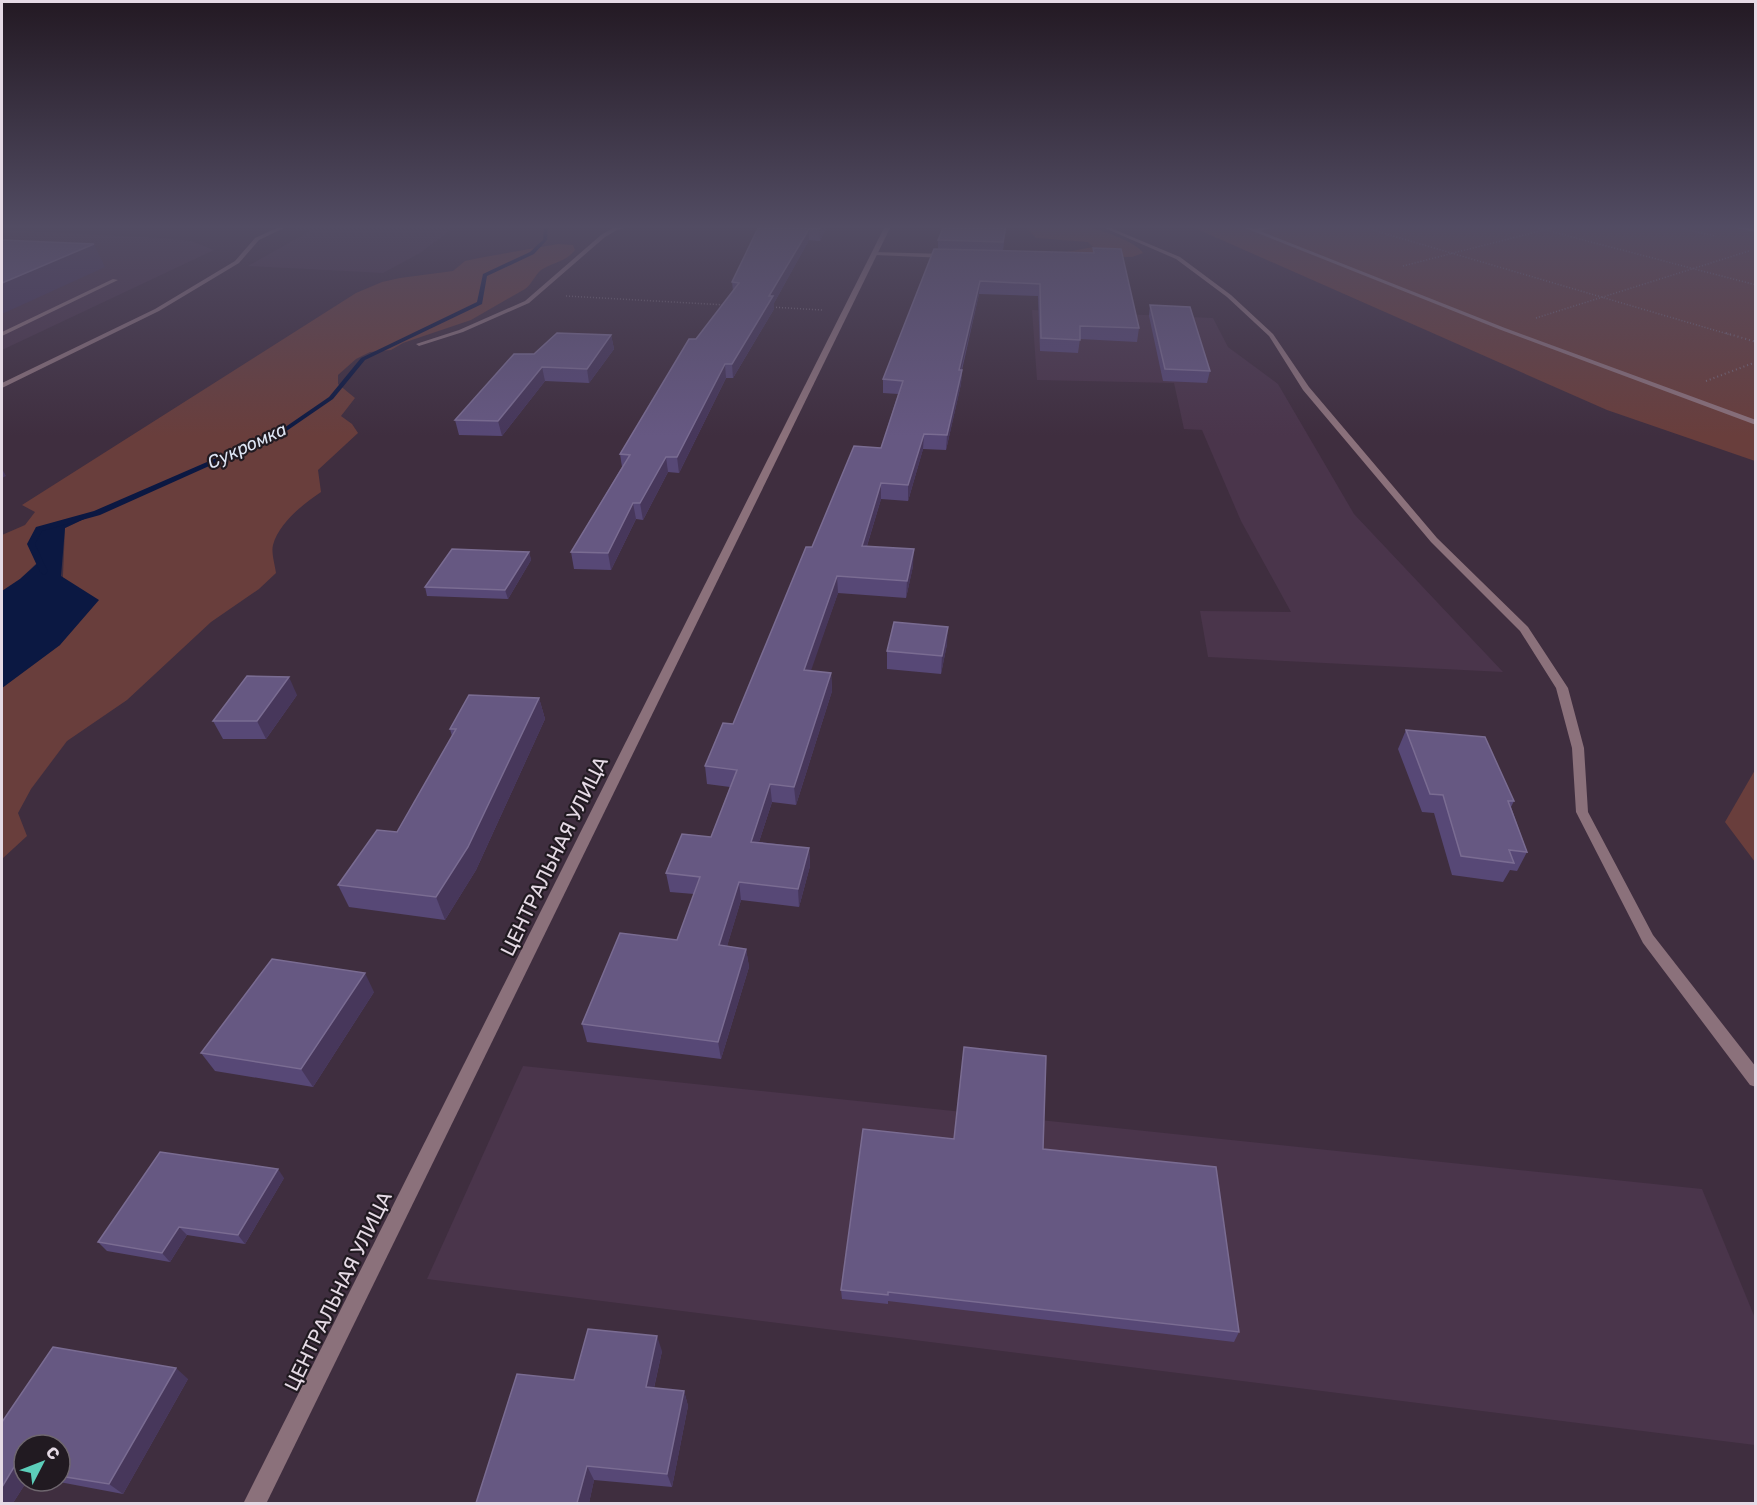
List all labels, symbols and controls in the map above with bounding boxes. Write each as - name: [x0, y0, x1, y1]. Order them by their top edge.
- water label: Сукромка: [204, 418, 290, 474]
- street label: ЦЕНТРАЛЬНАЯ УЛИЦА: [495, 752, 613, 960]
- street label: ЦЕНТРАЛЬНАЯ УЛИЦА: [279, 1187, 397, 1395]
- north arrow: [12, 1433, 72, 1493]
- text: С: [42, 1443, 64, 1464]

